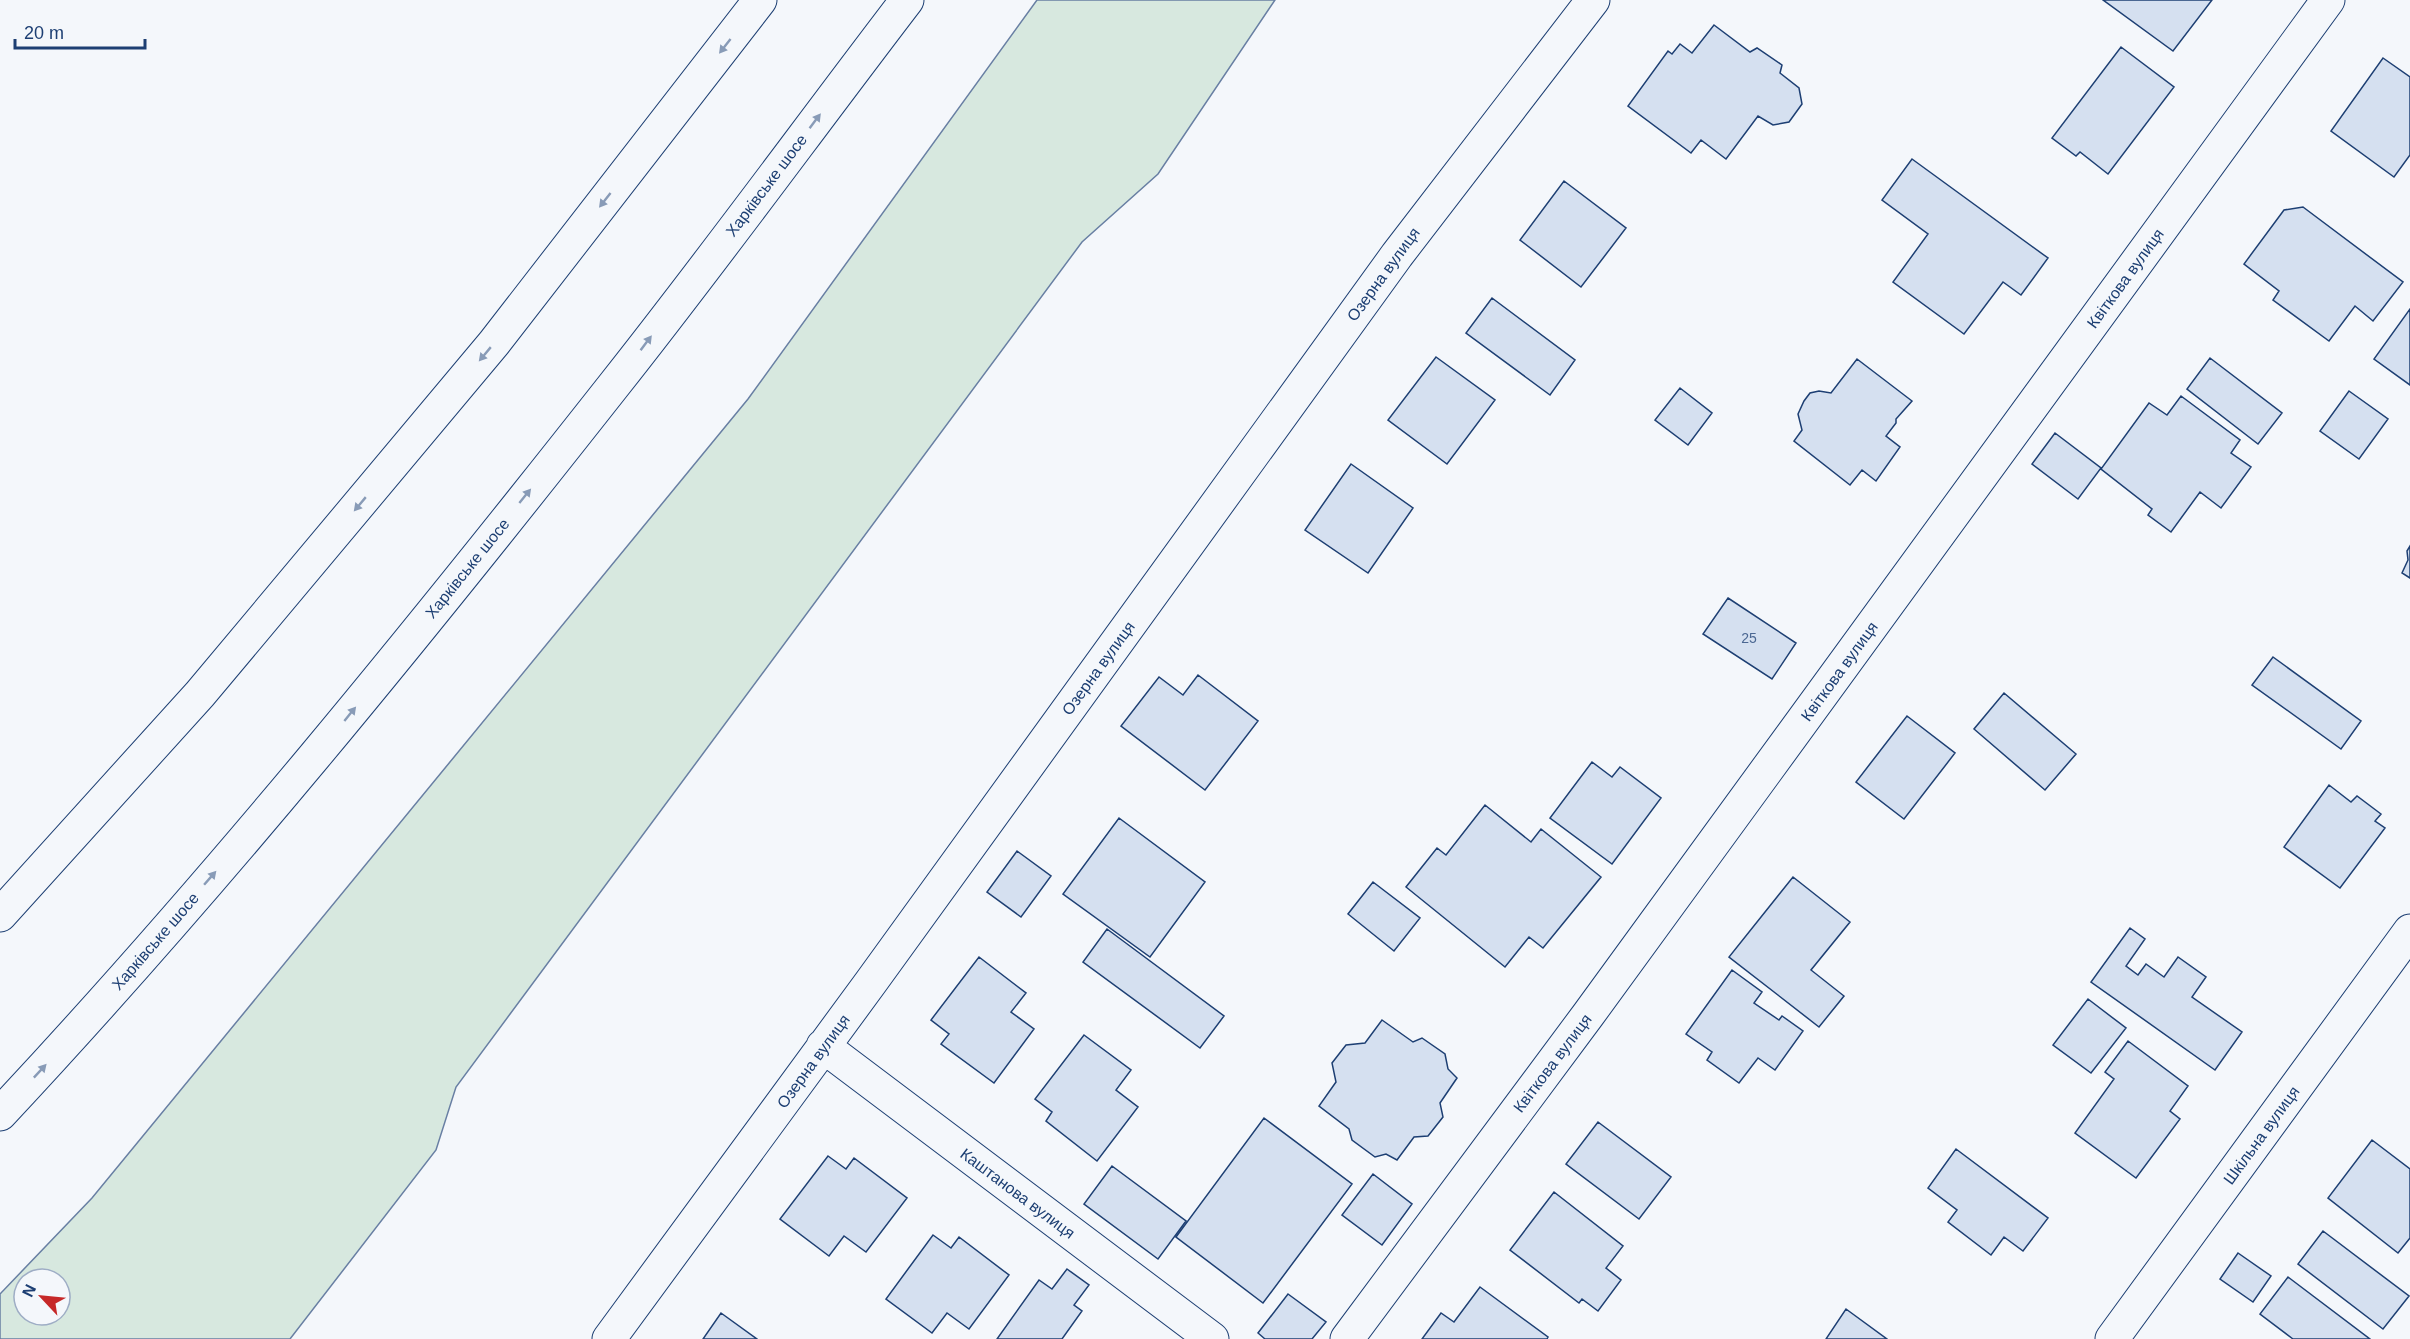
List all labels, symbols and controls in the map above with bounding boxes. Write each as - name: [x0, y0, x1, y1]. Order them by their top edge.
- scale bar: [15, 12, 146, 50]
- text: 20 m: [24, 23, 64, 43]
- one-way arrow: [719, 39, 731, 54]
- one-way arrow: [808, 113, 821, 129]
- street label: Харківське шосе: [723, 131, 810, 239]
- one-way arrow: [600, 193, 612, 208]
- street label: Озерна вулиця: [1344, 224, 1423, 324]
- street label: Квіткова вулиця: [2084, 225, 2167, 331]
- one-way arrow: [640, 336, 652, 352]
- one-way arrow: [479, 346, 492, 362]
- one-way arrow: [518, 488, 531, 504]
- one-way arrow: [354, 496, 367, 511]
- street label: Харківське шосе: [422, 515, 513, 621]
- street label: Озерна вулиця: [1059, 618, 1138, 718]
- street label: Квіткова вулиця: [1798, 618, 1881, 724]
- house number: 25: [1741, 630, 1757, 646]
- one-way arrow: [343, 706, 356, 721]
- one-way arrow: [203, 871, 216, 886]
- street label: Харківське шосе: [109, 889, 202, 993]
- street label: Озерна вулиця: [774, 1011, 853, 1111]
- street label: Квіткова вулиця: [1510, 1011, 1595, 1116]
- one-way arrow: [33, 1064, 47, 1079]
- street label: Шкільна вулиця: [2220, 1083, 2303, 1188]
- street label: Каштанова вулиця: [957, 1145, 1078, 1242]
- north arrow: [12, 1267, 72, 1327]
- text: N: [19, 1282, 39, 1300]

